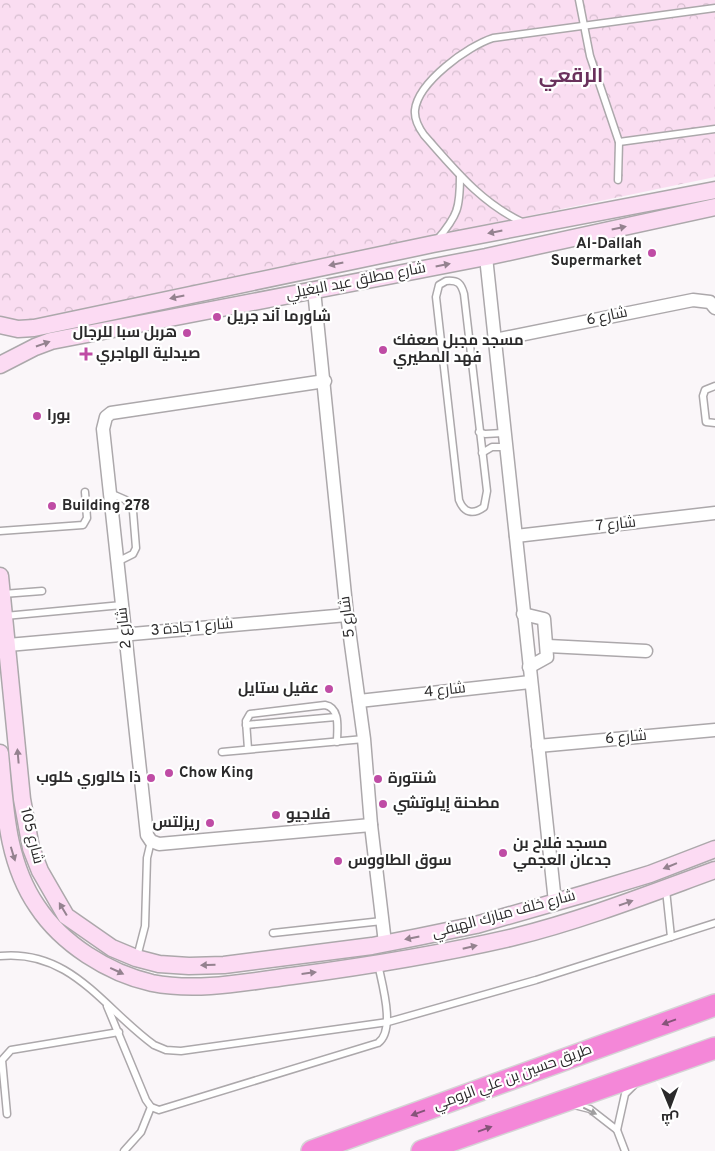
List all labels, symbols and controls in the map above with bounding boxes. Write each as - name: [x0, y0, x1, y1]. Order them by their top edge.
- district label: الرقعي: [539, 64, 603, 91]
- one-way arrow: [612, 224, 627, 232]
- one-way arrow: [487, 229, 503, 237]
- place label: Al-Dallah Supermarket: [551, 235, 642, 271]
- marker: Al-Dallah Supermarket: [646, 247, 658, 259]
- street label: شارع مطلق عيد البغيلي: [284, 259, 428, 306]
- one-way arrow: [328, 260, 344, 268]
- one-way arrow: [436, 261, 451, 269]
- one-way arrow: [169, 293, 184, 301]
- street label: شارع 6: [585, 303, 629, 331]
- place label: شاورما آند جريل: [227, 307, 331, 327]
- marker: شاورما آند جريل: [211, 311, 223, 323]
- place label: هربل سبا للرجال: [73, 324, 177, 343]
- marker: هربل سبا للرجال: [181, 327, 193, 339]
- place label: مسجد مجبل صعفك فهد المطيري: [393, 332, 524, 369]
- one-way arrow: [36, 339, 51, 347]
- marker: مسجد مجبل صعفك فهد المطيري: [377, 344, 389, 356]
- place label: صيدلية الهاجري: [96, 345, 200, 365]
- marker: صيدلية الهاجري: [80, 348, 92, 360]
- place label: بورا: [47, 407, 71, 426]
- marker: بورا: [31, 410, 43, 422]
- place label: Building 278: [62, 497, 150, 516]
- marker: Building 278: [46, 500, 58, 512]
- street label: شارع 7: [595, 513, 637, 537]
- street label: شارع 5: [336, 595, 360, 639]
- street label: شارع 2: [113, 606, 137, 650]
- street label: شارع 1 جادة 3: [150, 615, 234, 641]
- street label: شارع 4: [423, 679, 467, 703]
- place label: عقيل ستايل: [238, 680, 319, 699]
- marker: عقيل ستايل: [323, 683, 335, 695]
- street label: شارع 6: [604, 727, 648, 749]
- one-way arrow: [14, 748, 22, 764]
- place label: Chow King: [179, 764, 253, 783]
- marker: Chow King: [163, 767, 175, 779]
- place label: ذا كالوري كلوب: [36, 769, 141, 789]
- place label: شنتورة: [388, 770, 437, 789]
- marker: ذا كالوري كلوب: [145, 772, 157, 784]
- marker: شنتورة: [372, 773, 384, 785]
- place label: مطحنة إيلوتشي: [393, 795, 500, 815]
- marker: مطحنة إيلوتشي: [377, 798, 389, 810]
- street label: شارع 105: [15, 806, 47, 866]
- place label: فلاجيو: [286, 806, 331, 825]
- marker: فلاجيو: [270, 809, 282, 821]
- place label: ريزلتس: [152, 814, 200, 833]
- marker: ريزلتس: [204, 817, 216, 829]
- place label: مسجد فلاح بن جدعان العجمي: [513, 835, 611, 872]
- one-way arrow: [10, 846, 18, 861]
- marker: مسجد فلاح بن جدعان العجمي: [497, 847, 509, 859]
- place label: سوق الطاووس: [348, 852, 452, 871]
- marker: سوق الطاووس: [332, 855, 344, 867]
- one-way arrow: [662, 863, 677, 870]
- street label: شارع خلف مبارك الهيفي: [430, 887, 578, 944]
- one-way arrow: [619, 899, 634, 907]
- one-way arrow: [58, 903, 67, 916]
- one-way arrow: [404, 935, 420, 943]
- one-way arrow: [462, 943, 477, 951]
- one-way arrow: [200, 962, 216, 970]
- one-way arrow: [110, 966, 125, 975]
- one-way arrow: [302, 969, 318, 977]
- one-way arrow: [661, 1018, 676, 1026]
- street label: طريق حسين بن علي الرومي: [431, 1040, 595, 1116]
- north arrow: [645, 1081, 695, 1131]
- one-way arrow: [583, 1107, 598, 1115]
- text: ش: [661, 1109, 679, 1127]
- one-way arrow: [410, 1110, 425, 1117]
- one-way arrow: [477, 1125, 492, 1132]

